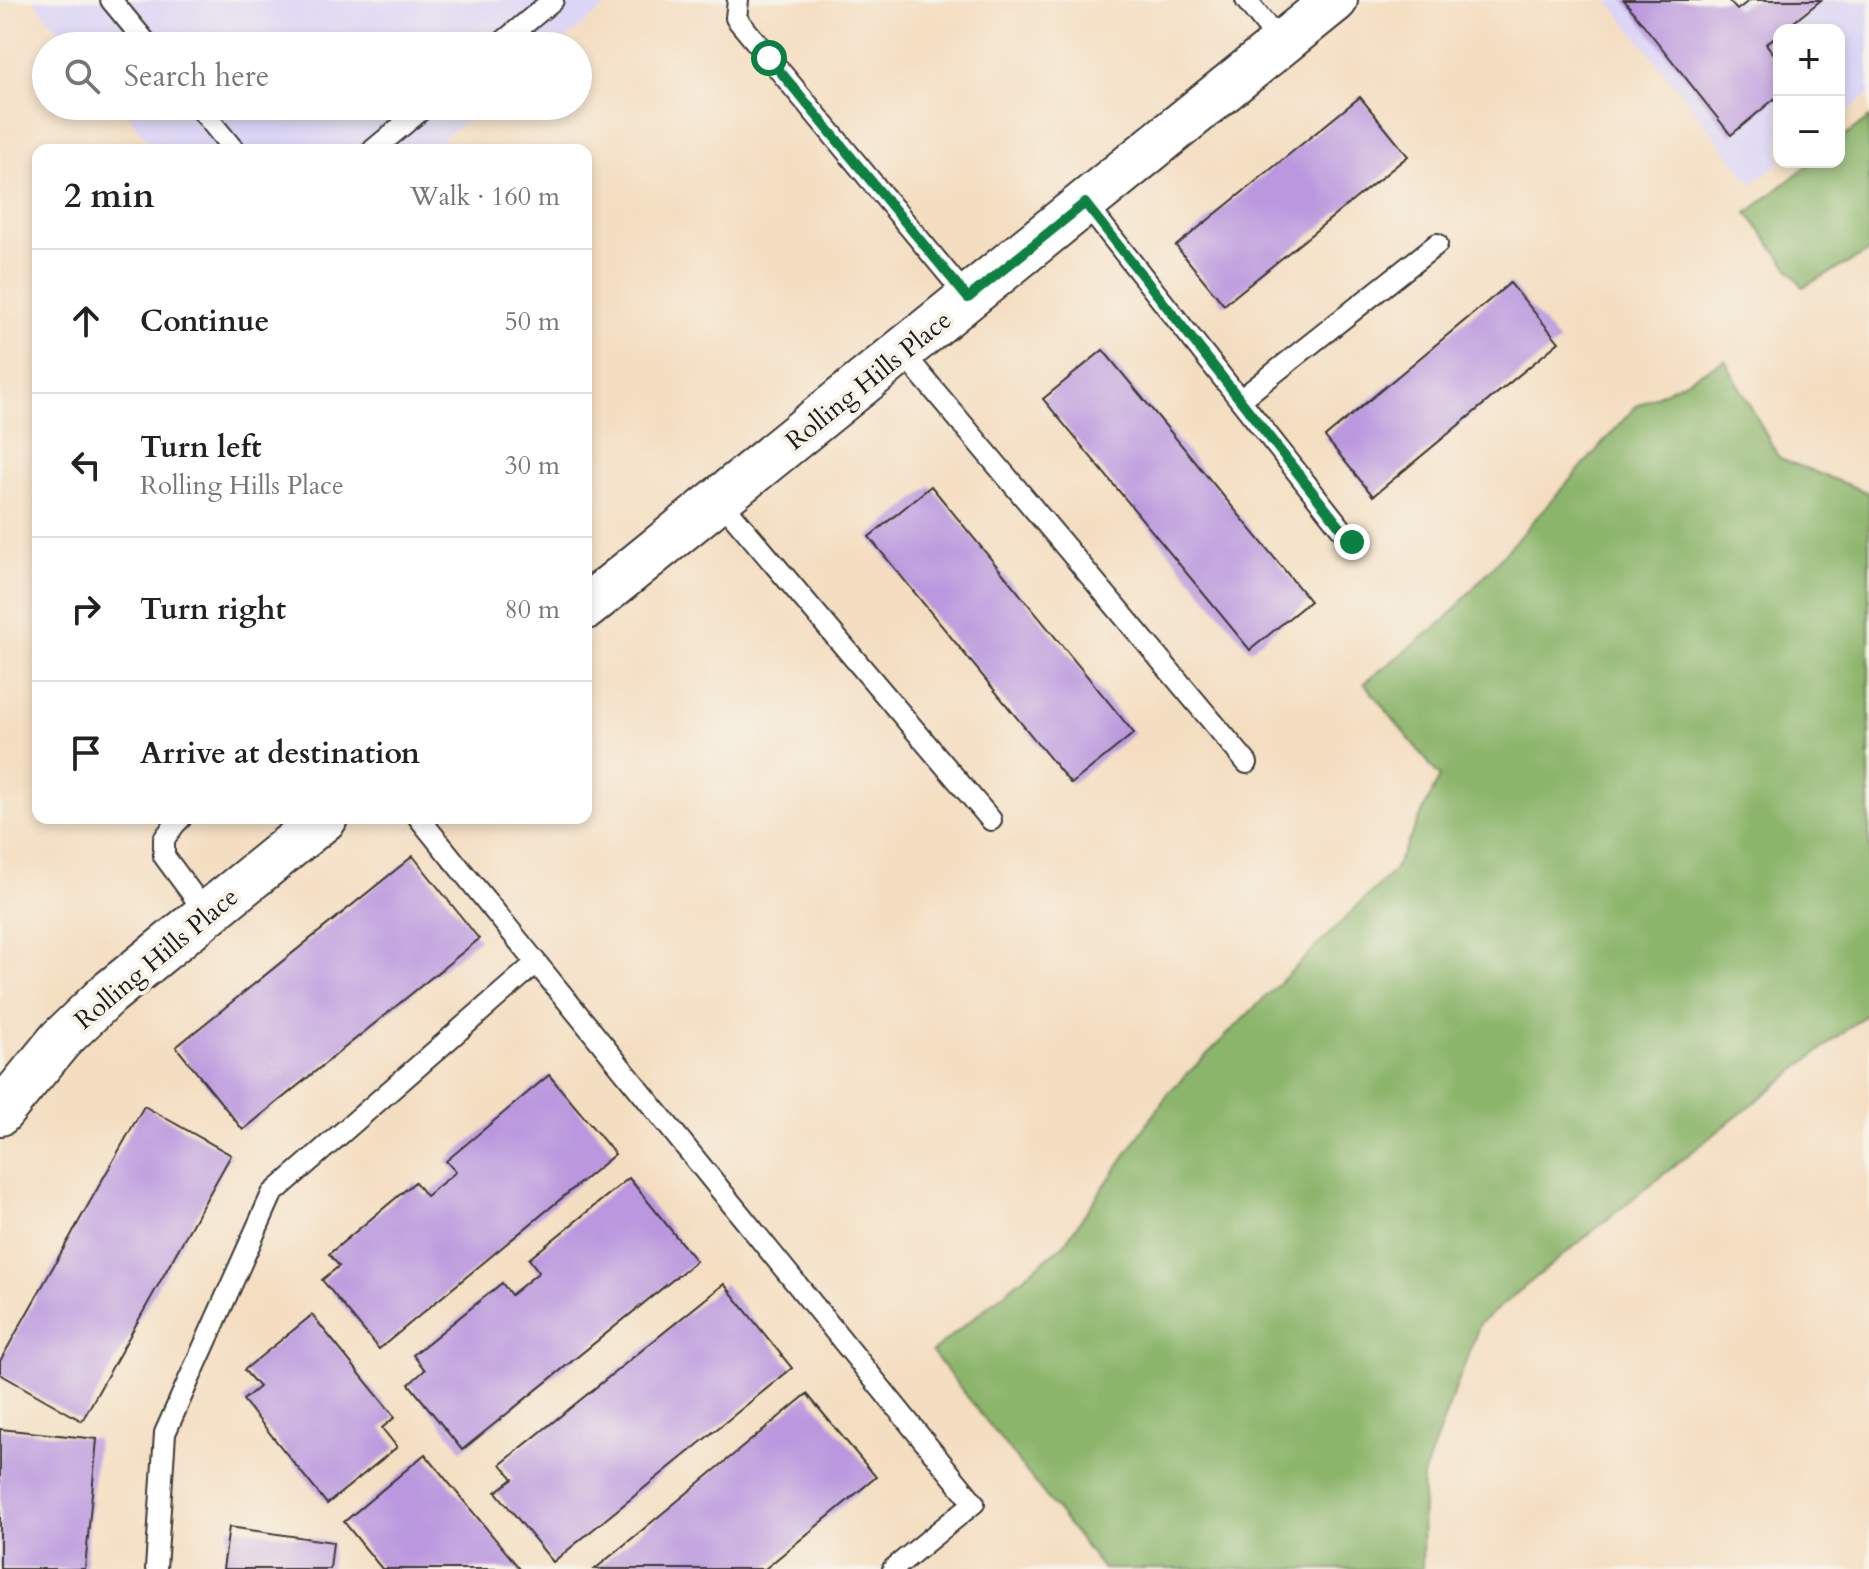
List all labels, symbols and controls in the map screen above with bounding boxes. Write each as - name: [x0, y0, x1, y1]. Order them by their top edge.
- map controls: [1773, 24, 1845, 168]
- button: +: [1773, 24, 1845, 96]
- search box: [32, 32, 592, 120]
- route start: [751, 40, 787, 76]
- icon: search: [60, 54, 104, 98]
- text: Search here: [124, 56, 269, 97]
- button: −: [1773, 96, 1845, 168]
- text: 2 min: [64, 173, 155, 219]
- text: Walk · 160 m: [410, 179, 560, 214]
- icon: ahead: [64, 299, 108, 343]
- text: Continue: [140, 301, 269, 342]
- street label: Rolling Hills Place: [778, 303, 959, 458]
- text: 50 m: [504, 304, 560, 339]
- text: Turn left: [140, 427, 262, 468]
- icon: left: [64, 443, 108, 487]
- text: 30 m: [504, 448, 560, 483]
- text: Rolling Hills Place: [140, 468, 344, 503]
- route end: [1334, 524, 1370, 560]
- icon: right: [64, 587, 108, 631]
- text: Turn right: [140, 589, 286, 630]
- text: 80 m: [504, 592, 560, 627]
- icon: arrive: [64, 731, 108, 775]
- text: Arrive at destination: [140, 733, 420, 774]
- street label: Rolling Hills Place: [67, 879, 246, 1037]

